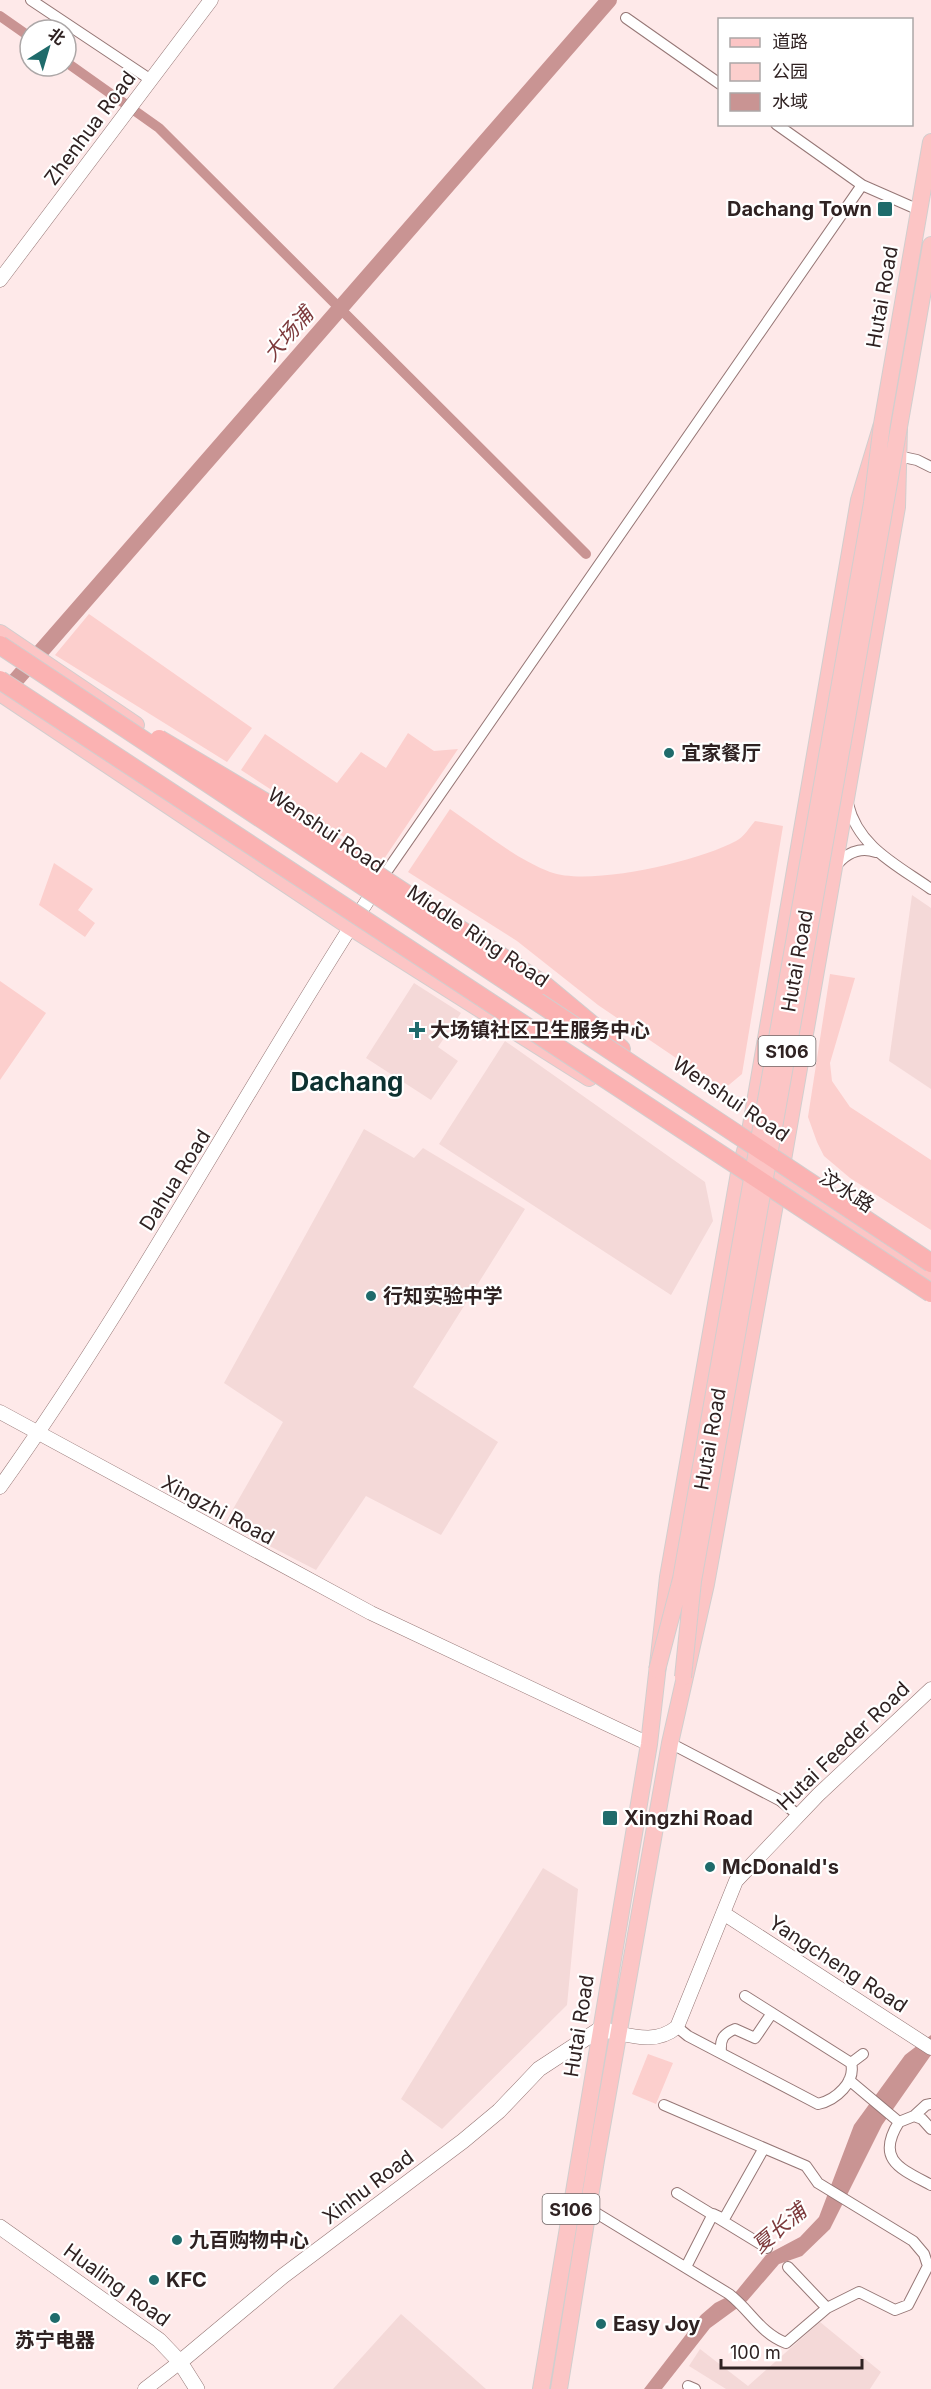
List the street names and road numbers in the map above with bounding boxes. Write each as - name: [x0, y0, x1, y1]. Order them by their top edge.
- street label: Zhenhua Road: [39, 66, 141, 190]
- street label: Hutai Road: [861, 244, 903, 350]
- street label: Wenshui Road: [263, 782, 389, 878]
- street label: Middle Ring Road: [403, 880, 553, 992]
- street label: Hutai Road: [776, 908, 818, 1014]
- road number: S106: [758, 1036, 816, 1066]
- street label: Wenshui Road: [668, 1051, 794, 1147]
- street label: Dahua Road: [135, 1125, 215, 1235]
- street label: 汶水路: [815, 1165, 879, 1217]
- street label: Hutai Road: [689, 1386, 731, 1492]
- street label: Xingzhi Road: [158, 1470, 278, 1550]
- street label: Hutai Feeder Road: [772, 1677, 914, 1815]
- street label: Yangcheng Road: [764, 1910, 912, 2018]
- street label: Hutai Road: [559, 1973, 599, 2079]
- street label: Xinhu Road: [318, 2145, 418, 2229]
- road number: S106: [542, 2194, 600, 2224]
- street label: Hualing Road: [59, 2238, 175, 2332]

